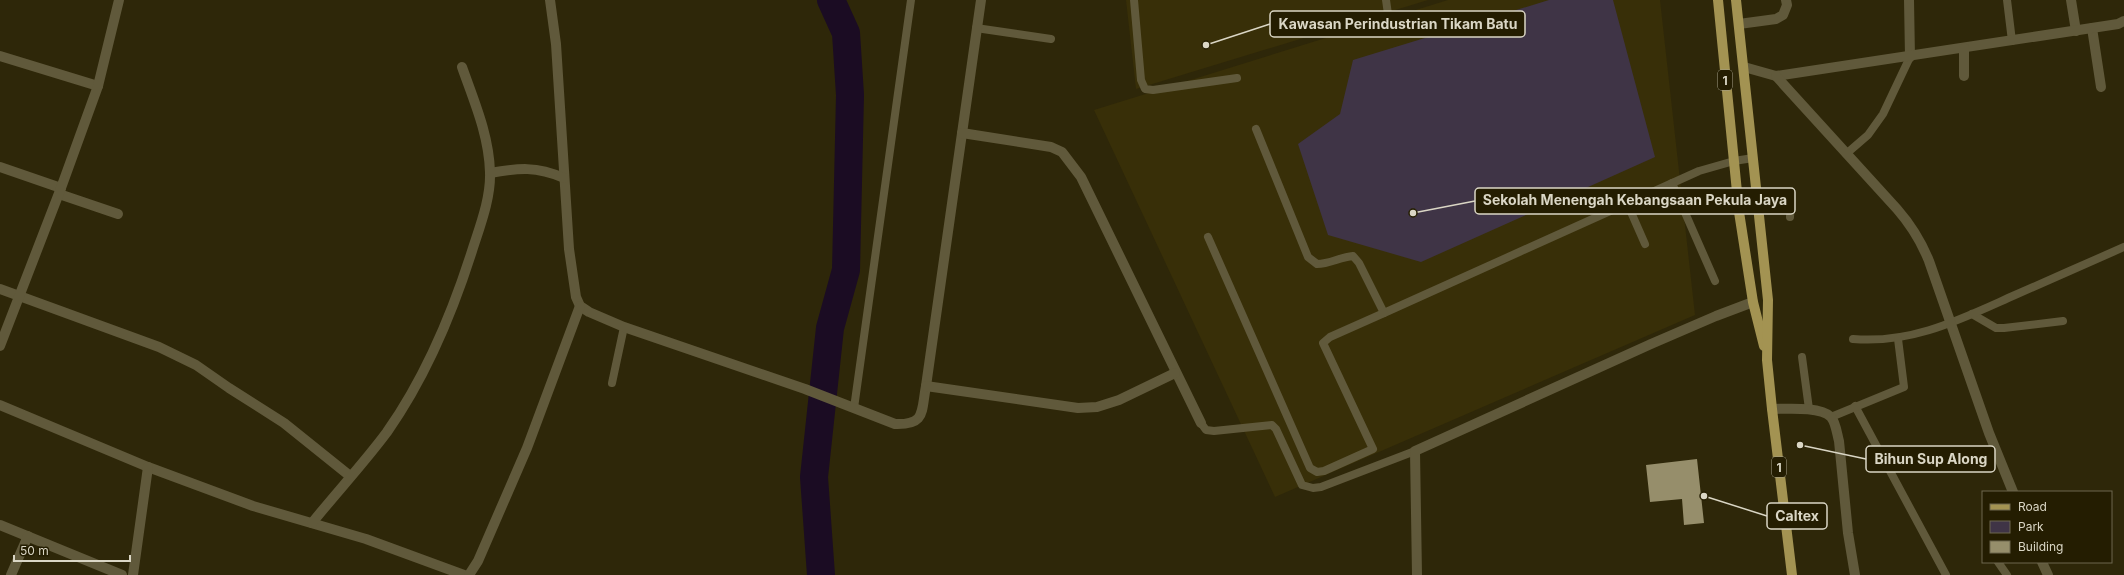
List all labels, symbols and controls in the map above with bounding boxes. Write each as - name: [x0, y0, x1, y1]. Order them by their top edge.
- callout: Kawasan Perindustrian Tikam Batu: [1270, 11, 1525, 37]
- text: Kawasan Perindustrian Tikam Batu: [1279, 15, 1517, 32]
- road number: 1: [1718, 70, 1732, 90]
- callout: Sekolah Menengah Kebangsaan Pekula Jaya: [1475, 188, 1795, 214]
- text: Sekolah Menengah Kebangsaan Pekula Jaya: [1483, 191, 1787, 208]
- callout: Bihun Sup Along: [1866, 446, 1995, 472]
- text: Bihun Sup Along: [1875, 450, 1987, 467]
- road number: 1: [1772, 457, 1786, 477]
- legend: [1982, 491, 2112, 563]
- text: Road: [2018, 499, 2047, 514]
- callout: Caltex: [1767, 503, 1827, 529]
- text: Caltex: [1775, 507, 1819, 524]
- text: Park: [2018, 519, 2044, 534]
- scale bar: [14, 537, 130, 563]
- text: Building: [2018, 539, 2063, 554]
- text: 50 m: [20, 543, 49, 558]

